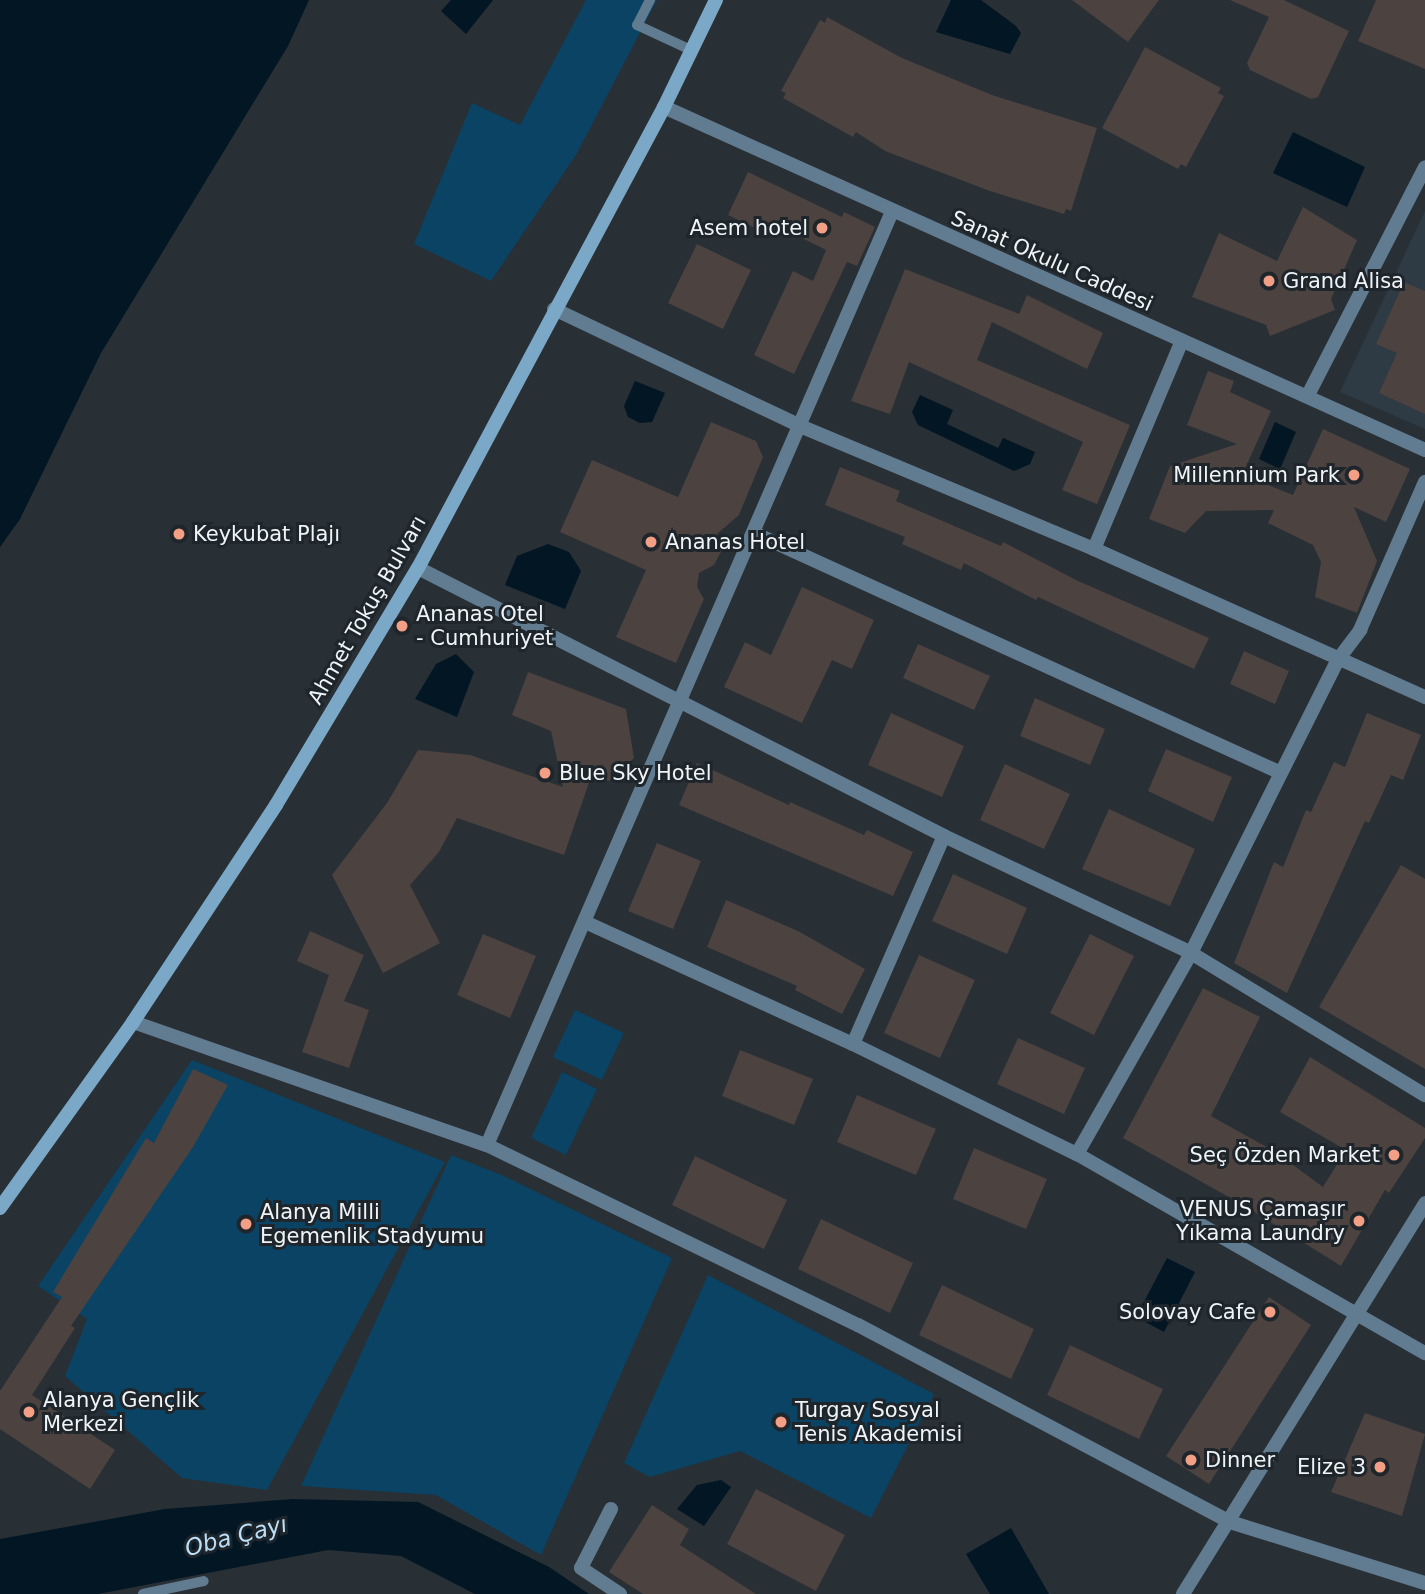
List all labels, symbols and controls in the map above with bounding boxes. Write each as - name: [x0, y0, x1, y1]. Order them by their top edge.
- street label: Sanat Okulu Caddesi: [947, 205, 1157, 317]
- place label: Asem hotel: [689, 215, 808, 241]
- marker: Asem hotel: [814, 220, 830, 236]
- place label: Grand Alisa: [1283, 268, 1404, 294]
- marker: Grand Alisa: [1261, 273, 1277, 289]
- place label: Millennium Park: [1173, 462, 1340, 488]
- marker: Millennium Park: [1346, 467, 1362, 483]
- street label: Ahmet Tokuş Bulvarı: [303, 511, 431, 709]
- place label: Keykubat Plajı: [193, 521, 340, 547]
- marker: Keykubat Plajı: [171, 526, 187, 542]
- place label: Ananas Hotel: [665, 529, 805, 555]
- marker: Ananas Hotel: [643, 534, 659, 550]
- place label: Ananas Otel - Cumhuriyet: [416, 601, 553, 651]
- marker: Ananas Otel - Cumhuriyet: [394, 618, 410, 634]
- place label: Blue Sky Hotel: [559, 760, 712, 786]
- marker: Blue Sky Hotel: [537, 765, 553, 781]
- place label: Seç Özden Market: [1190, 1142, 1380, 1168]
- marker: Seç Özden Market: [1386, 1147, 1402, 1163]
- place label: VENUS Çamaşır Yıkama Laundry: [1176, 1196, 1345, 1246]
- place label: Alanya Milli Egemenlik Stadyumu: [260, 1199, 484, 1249]
- marker: VENUS Çamaşır Yıkama Laundry: [1351, 1213, 1367, 1229]
- marker: Alanya Milli Egemenlik Stadyumu: [238, 1216, 254, 1232]
- place label: Solovay Cafe: [1119, 1299, 1256, 1325]
- marker: Solovay Cafe: [1262, 1304, 1278, 1320]
- place label: Alanya Gençlik Merkezi: [43, 1387, 199, 1437]
- place label: Turgay Sosyal Tenis Akademisi: [795, 1397, 962, 1447]
- marker: Alanya Gençlik Merkezi: [21, 1404, 37, 1420]
- marker: Turgay Sosyal Tenis Akademisi: [773, 1414, 789, 1430]
- place label: Dinner: [1205, 1447, 1275, 1473]
- marker: Dinner: [1183, 1452, 1199, 1468]
- place label: Elize 3: [1297, 1454, 1366, 1480]
- marker: Elize 3: [1372, 1459, 1388, 1475]
- water label: Oba Çayı: [182, 1510, 290, 1562]

